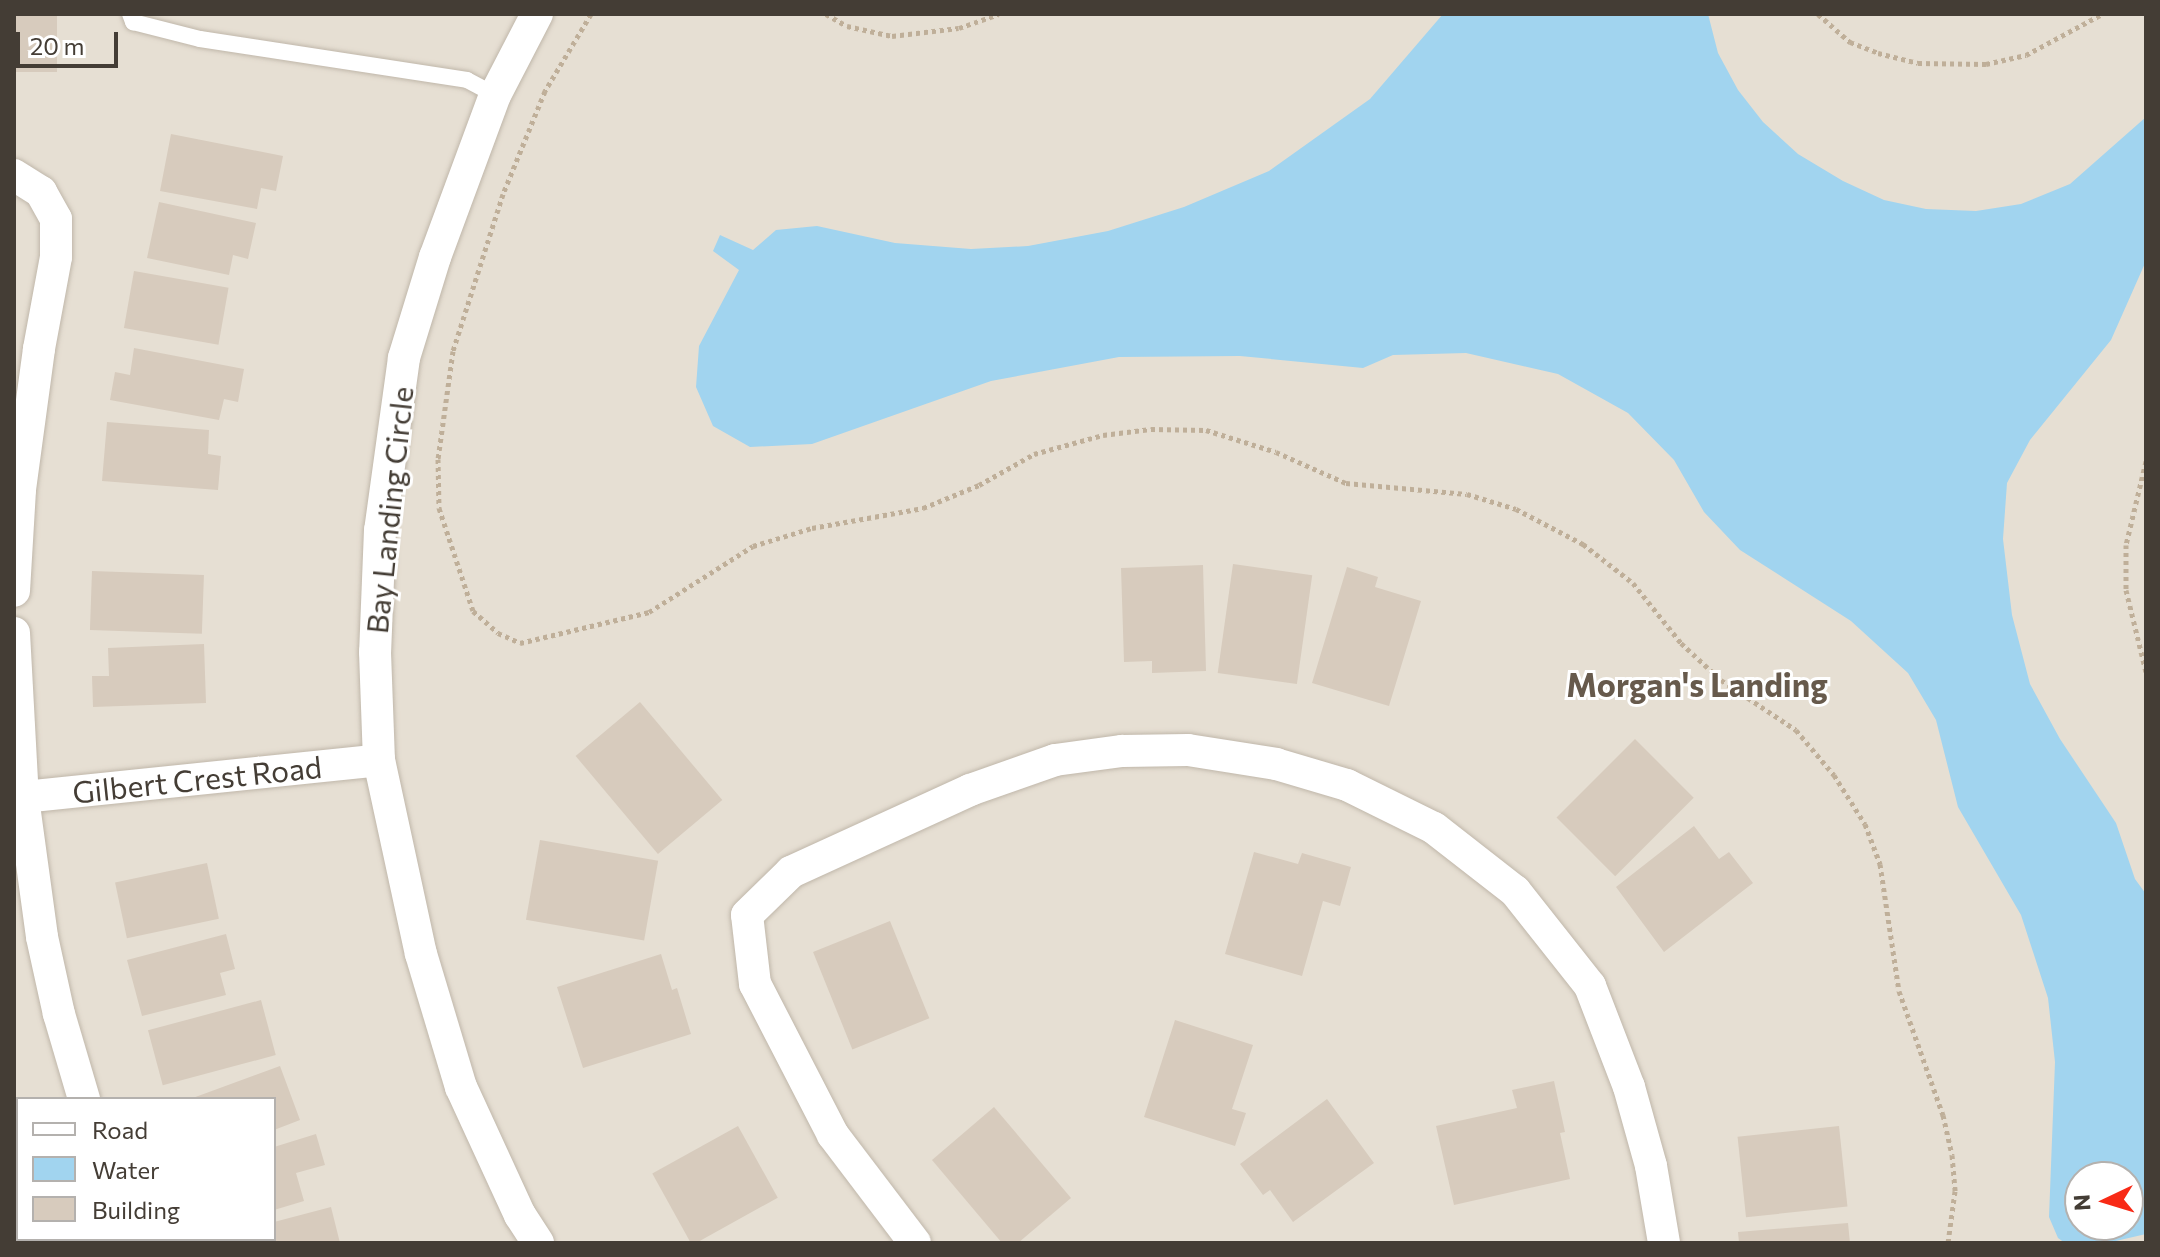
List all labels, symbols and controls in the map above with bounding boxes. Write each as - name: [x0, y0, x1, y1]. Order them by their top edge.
- scale bar: [20, 16, 122, 66]
- text: 20 m: [30, 31, 84, 60]
- street label: Bay Landing Circle: [358, 385, 420, 635]
- district label: Morgan's Landing: [1566, 665, 1828, 703]
- street label: Gilbert Crest Road: [71, 748, 323, 810]
- legend: [16, 1097, 276, 1241]
- text: Road: [92, 1115, 148, 1144]
- text: Water: [92, 1155, 160, 1184]
- north arrow: [2064, 1161, 2144, 1241]
- text: N: [2068, 1193, 2096, 1212]
- text: Building: [92, 1195, 180, 1224]

